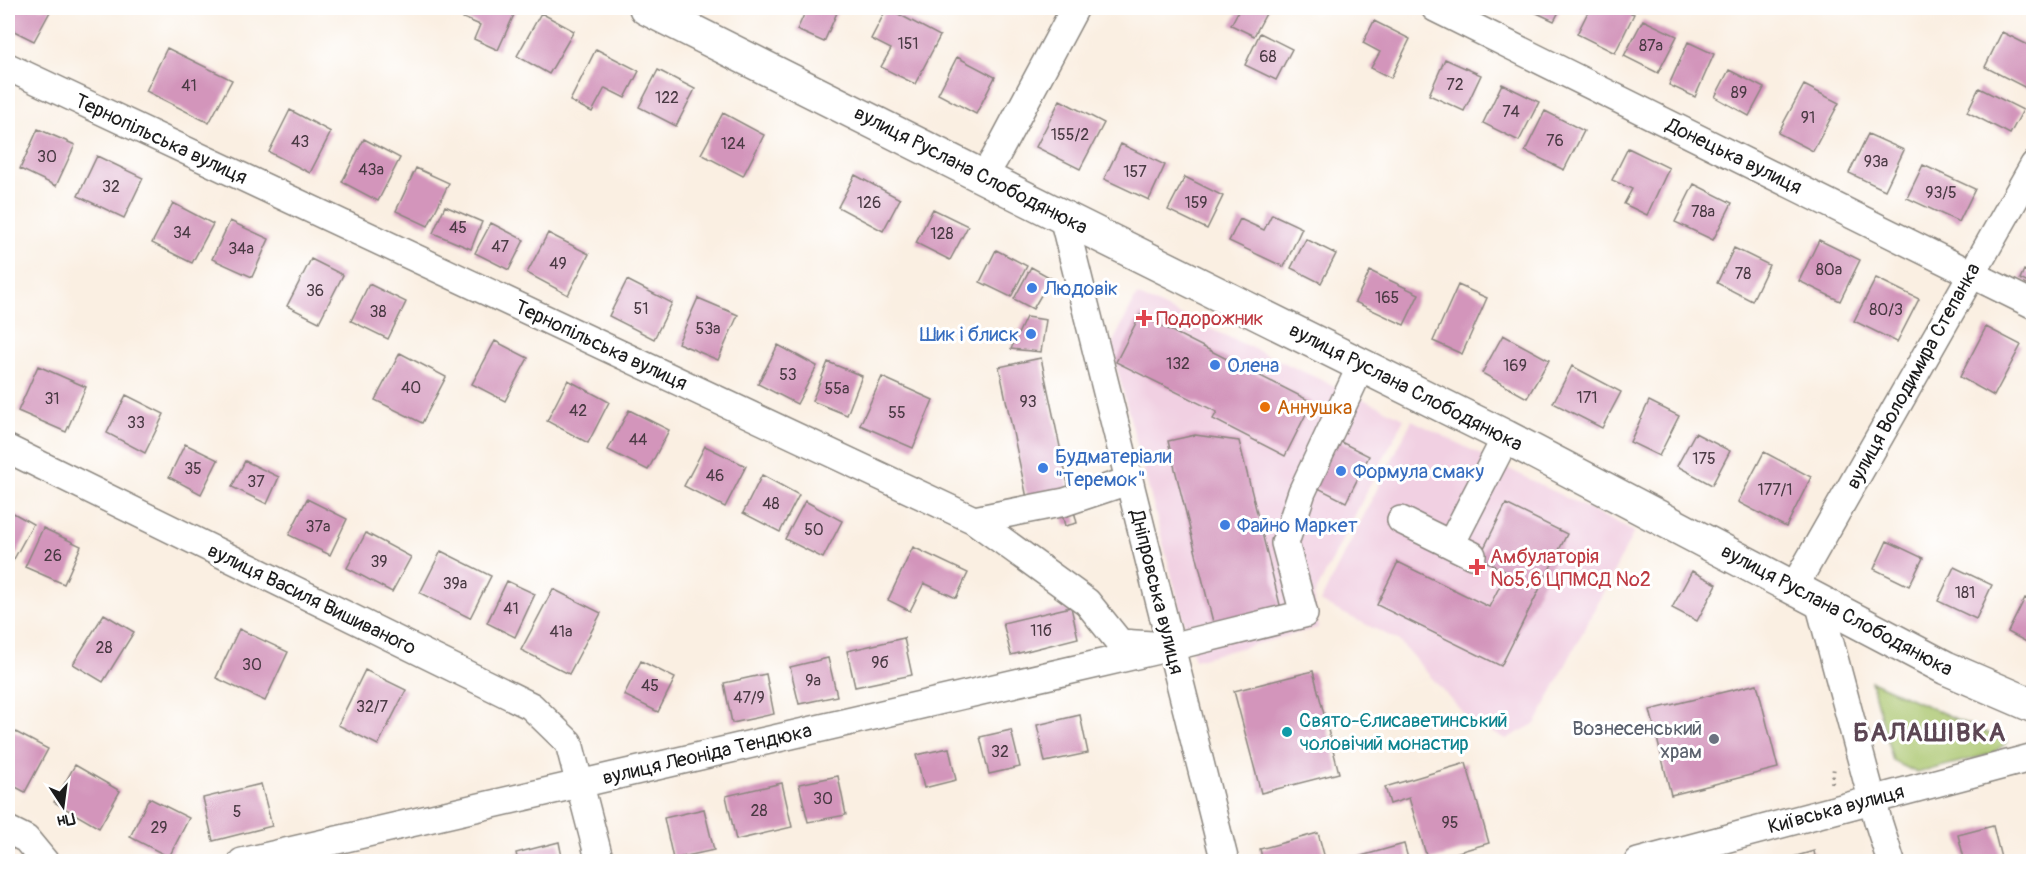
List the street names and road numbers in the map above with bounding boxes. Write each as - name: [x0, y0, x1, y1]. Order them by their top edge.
- street label: Тернопільська вулиця: [71, 88, 251, 190]
- street label: вулиця Руслана Слободянюка: [850, 100, 1092, 240]
- street label: Донецька вулиця: [1661, 112, 1806, 200]
- street label: вулиця Володимира Степанка: [1840, 259, 1986, 493]
- street label: Тернопільська вулиця: [511, 294, 691, 396]
- street label: вулиця Руслана Слободянюка: [1285, 317, 1527, 457]
- street label: Дніпровська вулиця: [1124, 506, 1190, 677]
- street label: вулиця Василя Вишиваного: [204, 538, 420, 660]
- street label: вулиця Руслана Слободянюка: [1717, 538, 1957, 682]
- street label: вулиця Леоніда Тендюка: [600, 718, 814, 790]
- street label: Київська вулиця: [1765, 779, 1907, 839]

